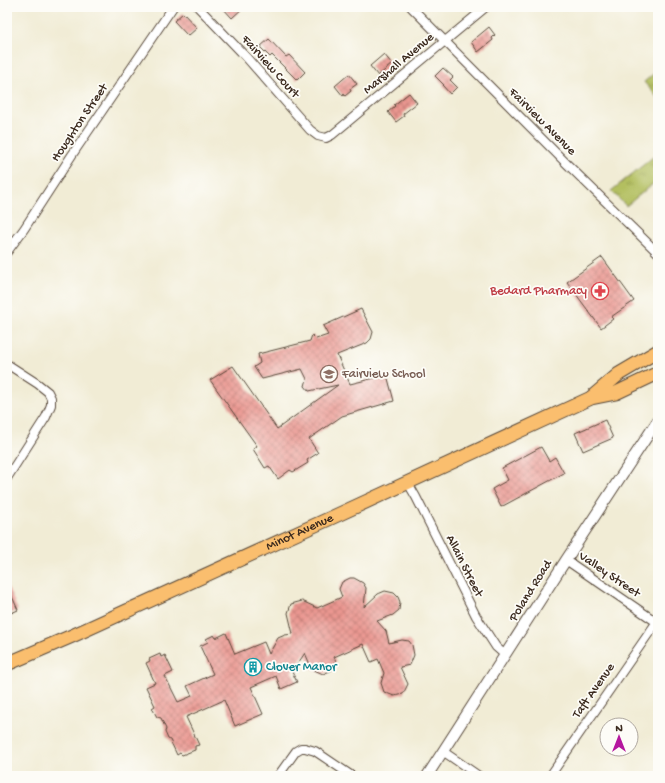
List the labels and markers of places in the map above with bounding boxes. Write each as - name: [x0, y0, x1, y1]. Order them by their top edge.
- pharmacy icon: Bedard Pharmacy: [590, 281, 610, 301]
- place label: Bedard Pharmacy: [489, 284, 588, 299]
- school or university icon: Fairview School: [319, 364, 339, 384]
- place label: Fairview School: [341, 367, 426, 382]
- building icon: Clover Manor: [243, 657, 263, 677]
- place label: Clover Manor: [266, 660, 338, 675]

